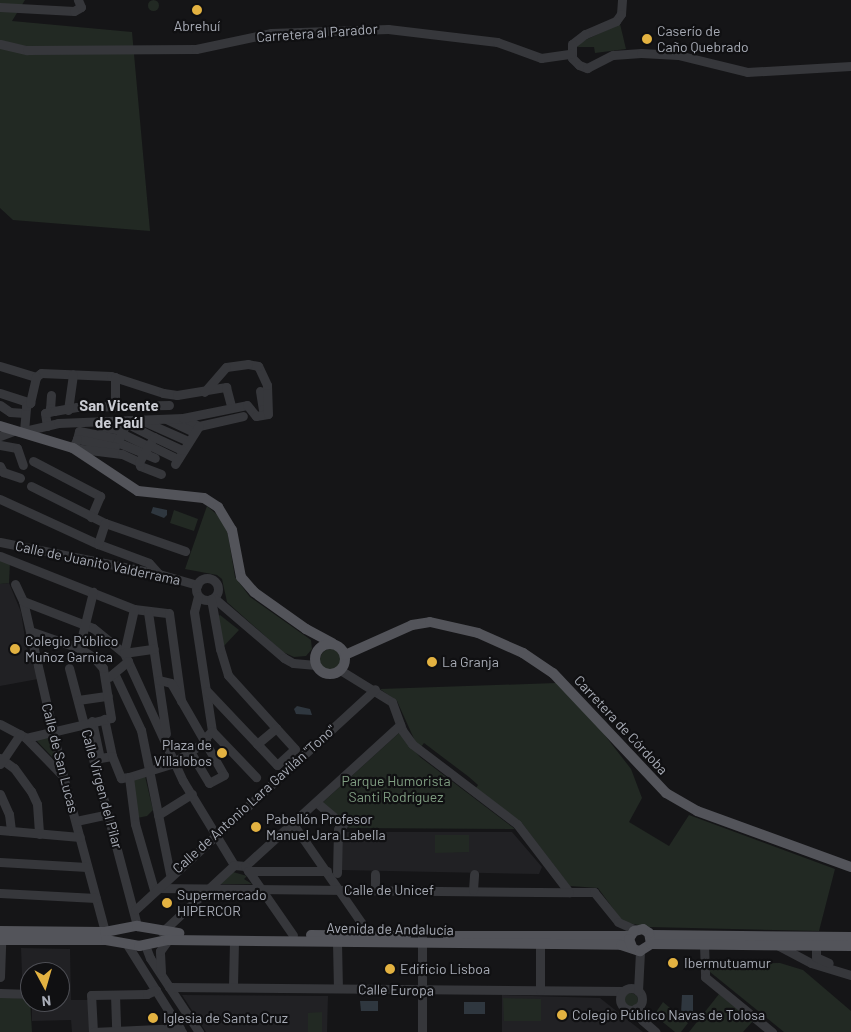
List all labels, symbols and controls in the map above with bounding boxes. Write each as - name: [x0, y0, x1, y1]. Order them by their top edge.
- marker: Abrehuí: [191, 4, 203, 16]
- place label: Abrehuí: [174, 18, 220, 34]
- street label: Carretera al Parador: [256, 20, 378, 46]
- place label: Caserío de Caño Quebrado: [657, 23, 749, 56]
- marker: Caserío de Caño Quebrado: [641, 33, 653, 45]
- district label: San Vicente de Paúl: [79, 396, 159, 431]
- street label: Calle de Juanito Valderrama: [14, 537, 182, 589]
- place label: Colegio Público Muñoz Garnica: [25, 633, 118, 666]
- marker: Colegio Público Muñoz Garnica: [9, 643, 21, 655]
- place label: La Granja: [442, 654, 499, 670]
- marker: La Granja: [426, 656, 438, 668]
- street label: Carretera de Córdoba: [571, 672, 671, 778]
- street label: Calle de San Lucas: [38, 701, 82, 815]
- street label: Calle de Antonio Lara Gavilán "Tono": [169, 721, 339, 877]
- street label: Calle Virgen del Pilar: [78, 728, 126, 850]
- place label: Plaza de Villalobos: [154, 737, 212, 770]
- marker: Plaza de Villalobos: [216, 747, 228, 759]
- park label: Parque Humorista Santi Rodríguez: [341, 773, 451, 806]
- place label: Pabellón Profesor Manuel Jara Labella: [266, 811, 386, 844]
- marker: Pabellón Profesor Manuel Jara Labella: [250, 821, 262, 833]
- street label: Calle de Unicef: [344, 882, 434, 898]
- place label: Supermercado HIPERCOR: [177, 887, 267, 920]
- marker: Supermercado HIPERCOR: [161, 897, 173, 909]
- street label: Avenida de Andalucía: [326, 919, 454, 939]
- place label: Ibermutuamur: [684, 955, 771, 971]
- marker: Ibermutuamur: [666, 956, 680, 970]
- place label: Edificio Lisboa: [400, 961, 490, 977]
- north arrow: [20, 962, 70, 1012]
- marker: Edificio Lisboa: [384, 963, 396, 975]
- street label: Calle Europa: [358, 981, 434, 999]
- text: N: [41, 992, 52, 1010]
- place label: Colegio Público Navas de Tolosa: [572, 1007, 765, 1023]
- marker: Colegio Público Navas de Tolosa: [556, 1009, 568, 1021]
- place label: Iglesia de Santa Cruz: [163, 1010, 288, 1026]
- marker: Iglesia de Santa Cruz: [147, 1012, 159, 1024]

